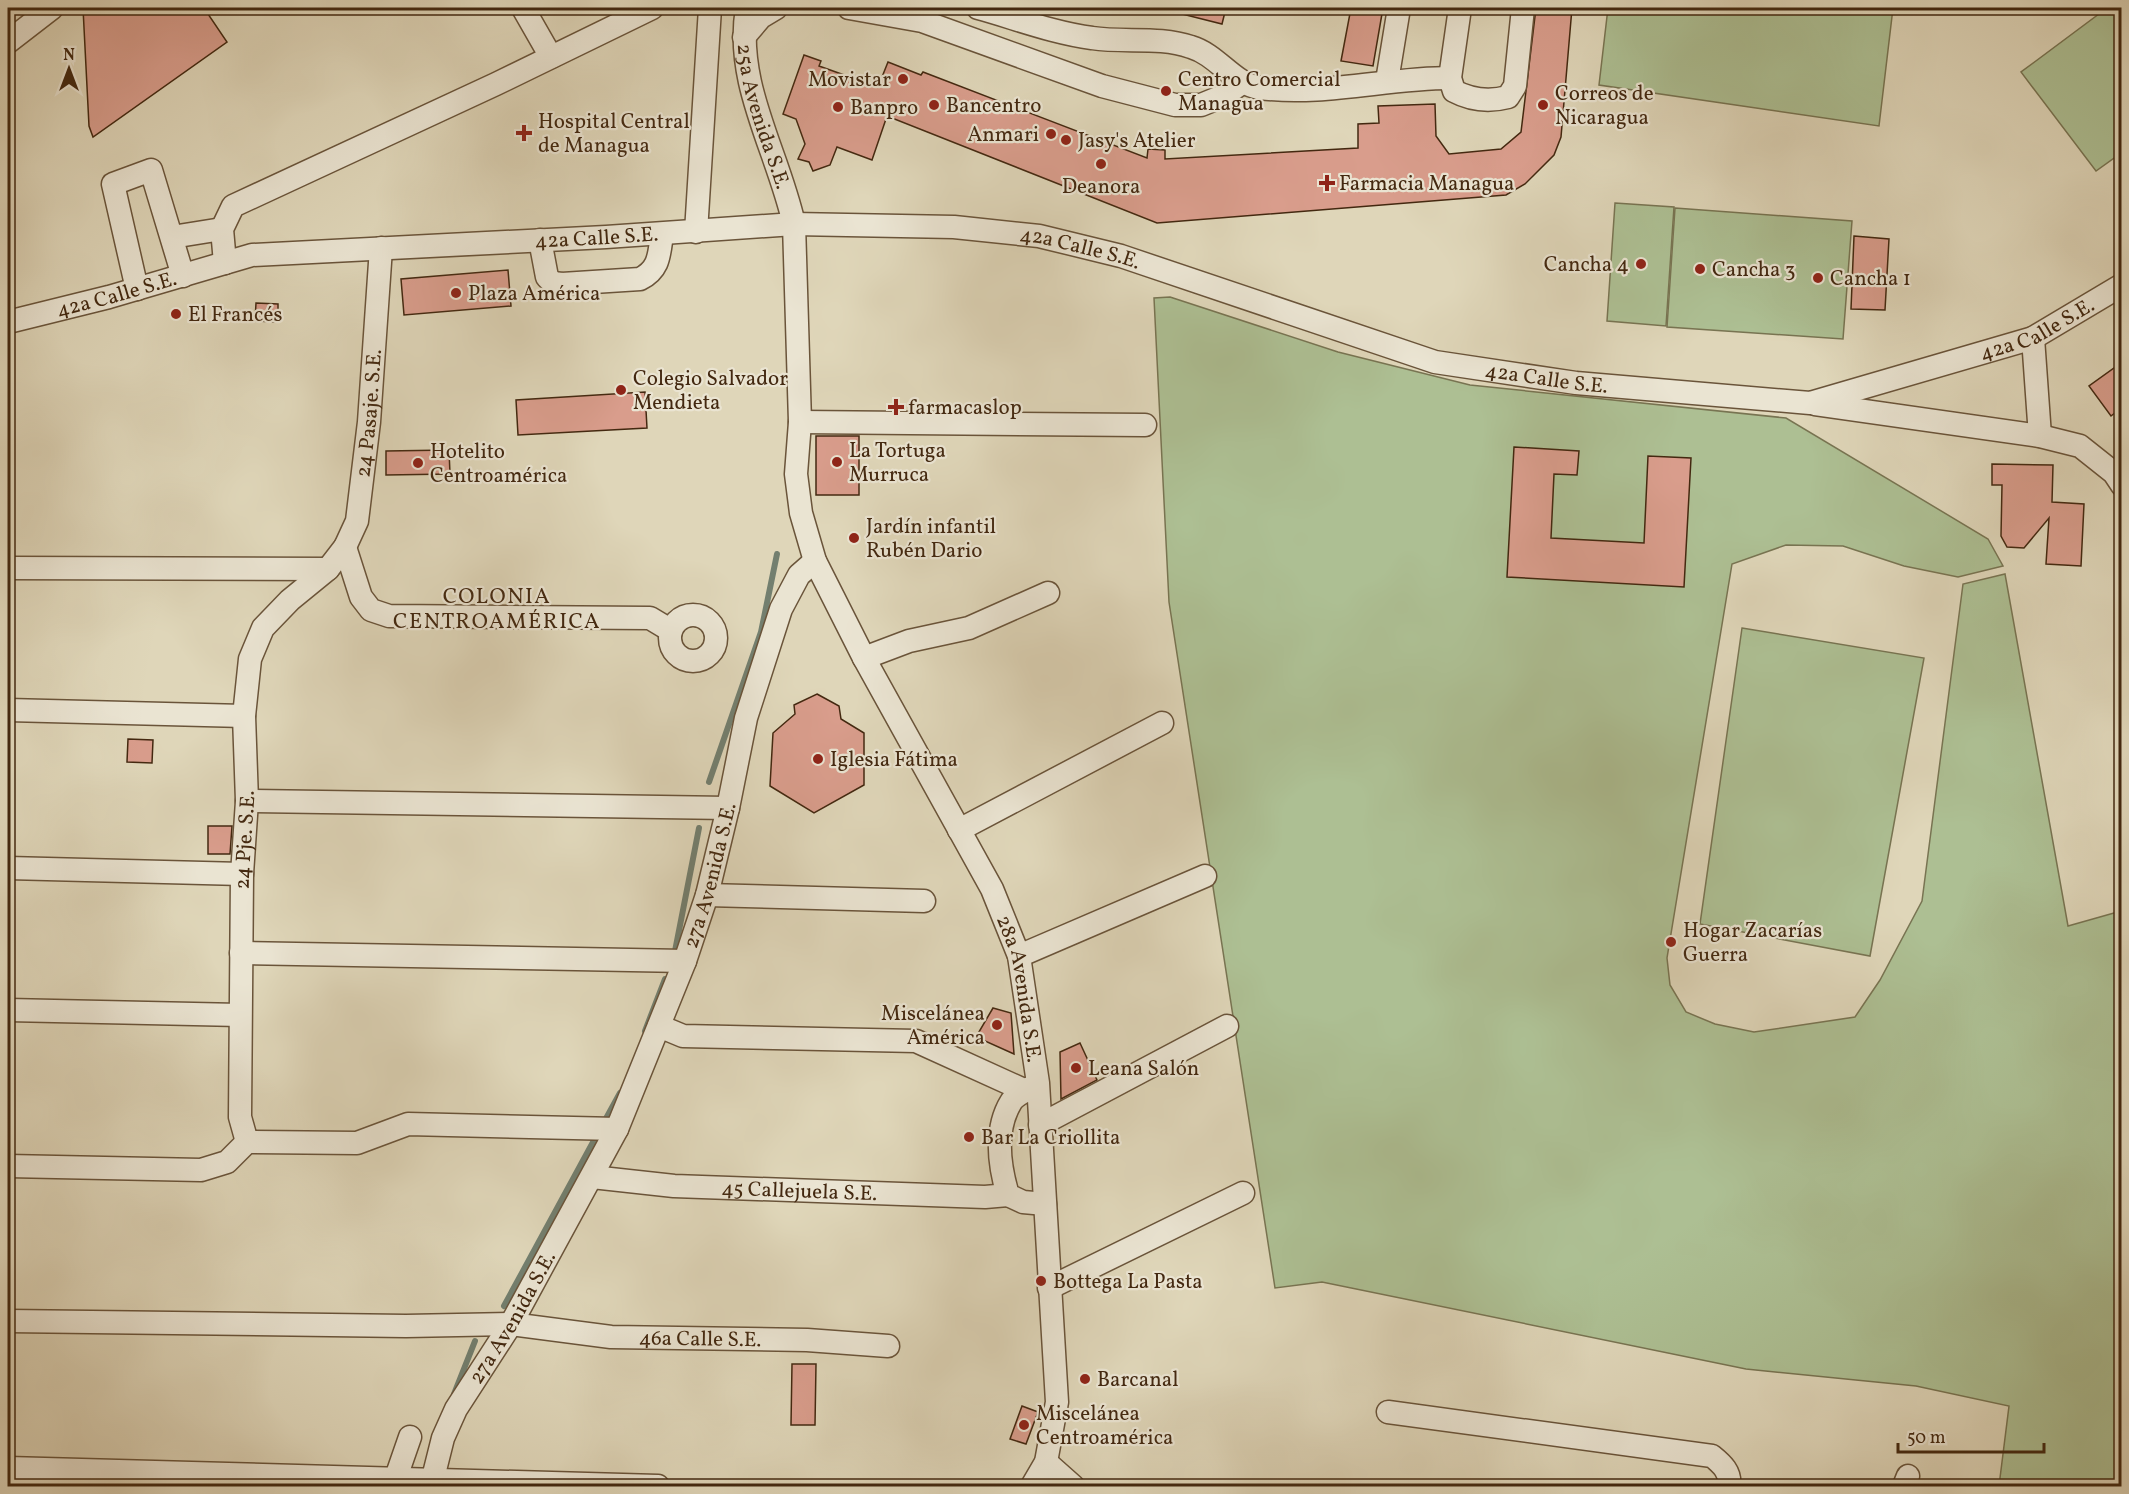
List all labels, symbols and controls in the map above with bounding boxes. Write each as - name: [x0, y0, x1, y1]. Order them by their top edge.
- north arrow: [39, 39, 99, 99]
- street label: 25a Avenida S.E.: [729, 43, 796, 193]
- text: N: [63, 45, 75, 67]
- place label: Movistar: [808, 66, 891, 95]
- place label: Centro Comercial Managua: [1178, 66, 1340, 119]
- marker: Movistar: [896, 72, 910, 86]
- place label: Correos de Nicaragua: [1555, 80, 1654, 133]
- marker: Centro Comercial Managua: [1159, 84, 1173, 98]
- place label: Bancentro: [946, 92, 1041, 121]
- place label: Banpro: [850, 94, 918, 123]
- marker: Bancentro: [927, 98, 941, 112]
- marker: Correos de Nicaragua: [1536, 98, 1550, 112]
- marker: Banpro: [831, 100, 845, 114]
- place label: Hospital Central de Managua: [538, 108, 690, 161]
- place label: Anmari: [968, 121, 1039, 150]
- marker: Hospital Central de Managua: [515, 124, 533, 142]
- marker: Anmari: [1044, 127, 1058, 141]
- place label: Jasy's Atelier: [1078, 127, 1196, 156]
- marker: Jasy's Atelier: [1059, 133, 1073, 147]
- marker: Deanora: [1094, 157, 1108, 171]
- place label: Farmacia Managua: [1339, 170, 1514, 199]
- place label: Deanora: [1062, 173, 1140, 202]
- marker: Farmacia Managua: [1320, 176, 1334, 190]
- street label: 42a Calle S.E.: [534, 220, 659, 257]
- street label: 42a Calle S.E.: [1018, 221, 1144, 278]
- place label: Cancha 4: [1544, 251, 1629, 280]
- place label: Cancha 3: [1712, 256, 1796, 285]
- marker: Cancha 4: [1634, 257, 1648, 271]
- marker: Cancha 3: [1693, 262, 1707, 276]
- street label: 42a Calle S.E.: [54, 265, 180, 325]
- place label: Cancha 1: [1830, 265, 1911, 294]
- marker: Cancha 1: [1811, 271, 1825, 285]
- place label: Plaza América: [468, 280, 600, 309]
- marker: Plaza América: [449, 286, 463, 300]
- street label: 42a Calle S.E.: [1977, 292, 2100, 369]
- place label: El Francés: [188, 301, 282, 330]
- marker: El Francés: [169, 307, 183, 321]
- street label: 24 Pasaje. S.E.: [349, 348, 390, 479]
- street label: 42a Calle S.E.: [1483, 357, 1609, 402]
- place label: Colegio Salvador Mendieta: [633, 365, 788, 418]
- marker: Colegio Salvador Mendieta: [614, 383, 628, 397]
- place label: farmacaslop: [908, 394, 1022, 423]
- marker: farmacaslop: [889, 400, 903, 414]
- place label: La Tortuga Murruca: [849, 437, 946, 490]
- place label: Hotelito Centroamérica: [430, 438, 568, 491]
- marker: La Tortuga Murruca: [830, 455, 844, 469]
- marker: Hotelito Centroamérica: [411, 456, 425, 470]
- place label: Jardín infantil Rubén Dario: [866, 513, 996, 566]
- marker: Jardín infantil Rubén Dario: [847, 531, 861, 545]
- district label: COLONIA CENTROAMÉRICA: [393, 582, 601, 638]
- place label: Iglesia Fátima: [830, 746, 958, 775]
- marker: Iglesia Fátima: [811, 752, 825, 766]
- street label: 24 Pje. S.E.: [229, 790, 263, 890]
- street label: 27a Avenida S.E.: [677, 801, 745, 952]
- street label: 28a Avenida S.E.: [988, 911, 1048, 1065]
- place label: Hogar Zacarías Guerra: [1683, 917, 1822, 970]
- marker: Hogar Zacarías Guerra: [1664, 935, 1678, 949]
- place label: Miscelánea América: [881, 1000, 985, 1053]
- marker: Miscelánea América: [990, 1018, 1004, 1032]
- place label: Leana Salón: [1088, 1055, 1199, 1084]
- marker: Leana Salón: [1069, 1061, 1083, 1075]
- place label: Bar La Criollita: [981, 1124, 1120, 1153]
- marker: Bar La Criollita: [962, 1130, 976, 1144]
- street label: 45 Callejuela S.E.: [721, 1175, 878, 1209]
- street label: 27a Avenida S.E.: [463, 1246, 564, 1390]
- place label: Bottega La Pasta: [1053, 1268, 1203, 1297]
- marker: Bottega La Pasta: [1034, 1274, 1048, 1288]
- street label: 46a Calle S.E.: [639, 1324, 762, 1355]
- place label: Barcanal: [1097, 1366, 1178, 1395]
- marker: Barcanal: [1078, 1372, 1092, 1386]
- place label: Miscelánea Centroamérica: [1036, 1400, 1174, 1453]
- scale bar: [1898, 1416, 2044, 1454]
- marker: Miscelánea Centroamérica: [1017, 1418, 1031, 1432]
- text: 50 m: [1907, 1426, 1946, 1451]

